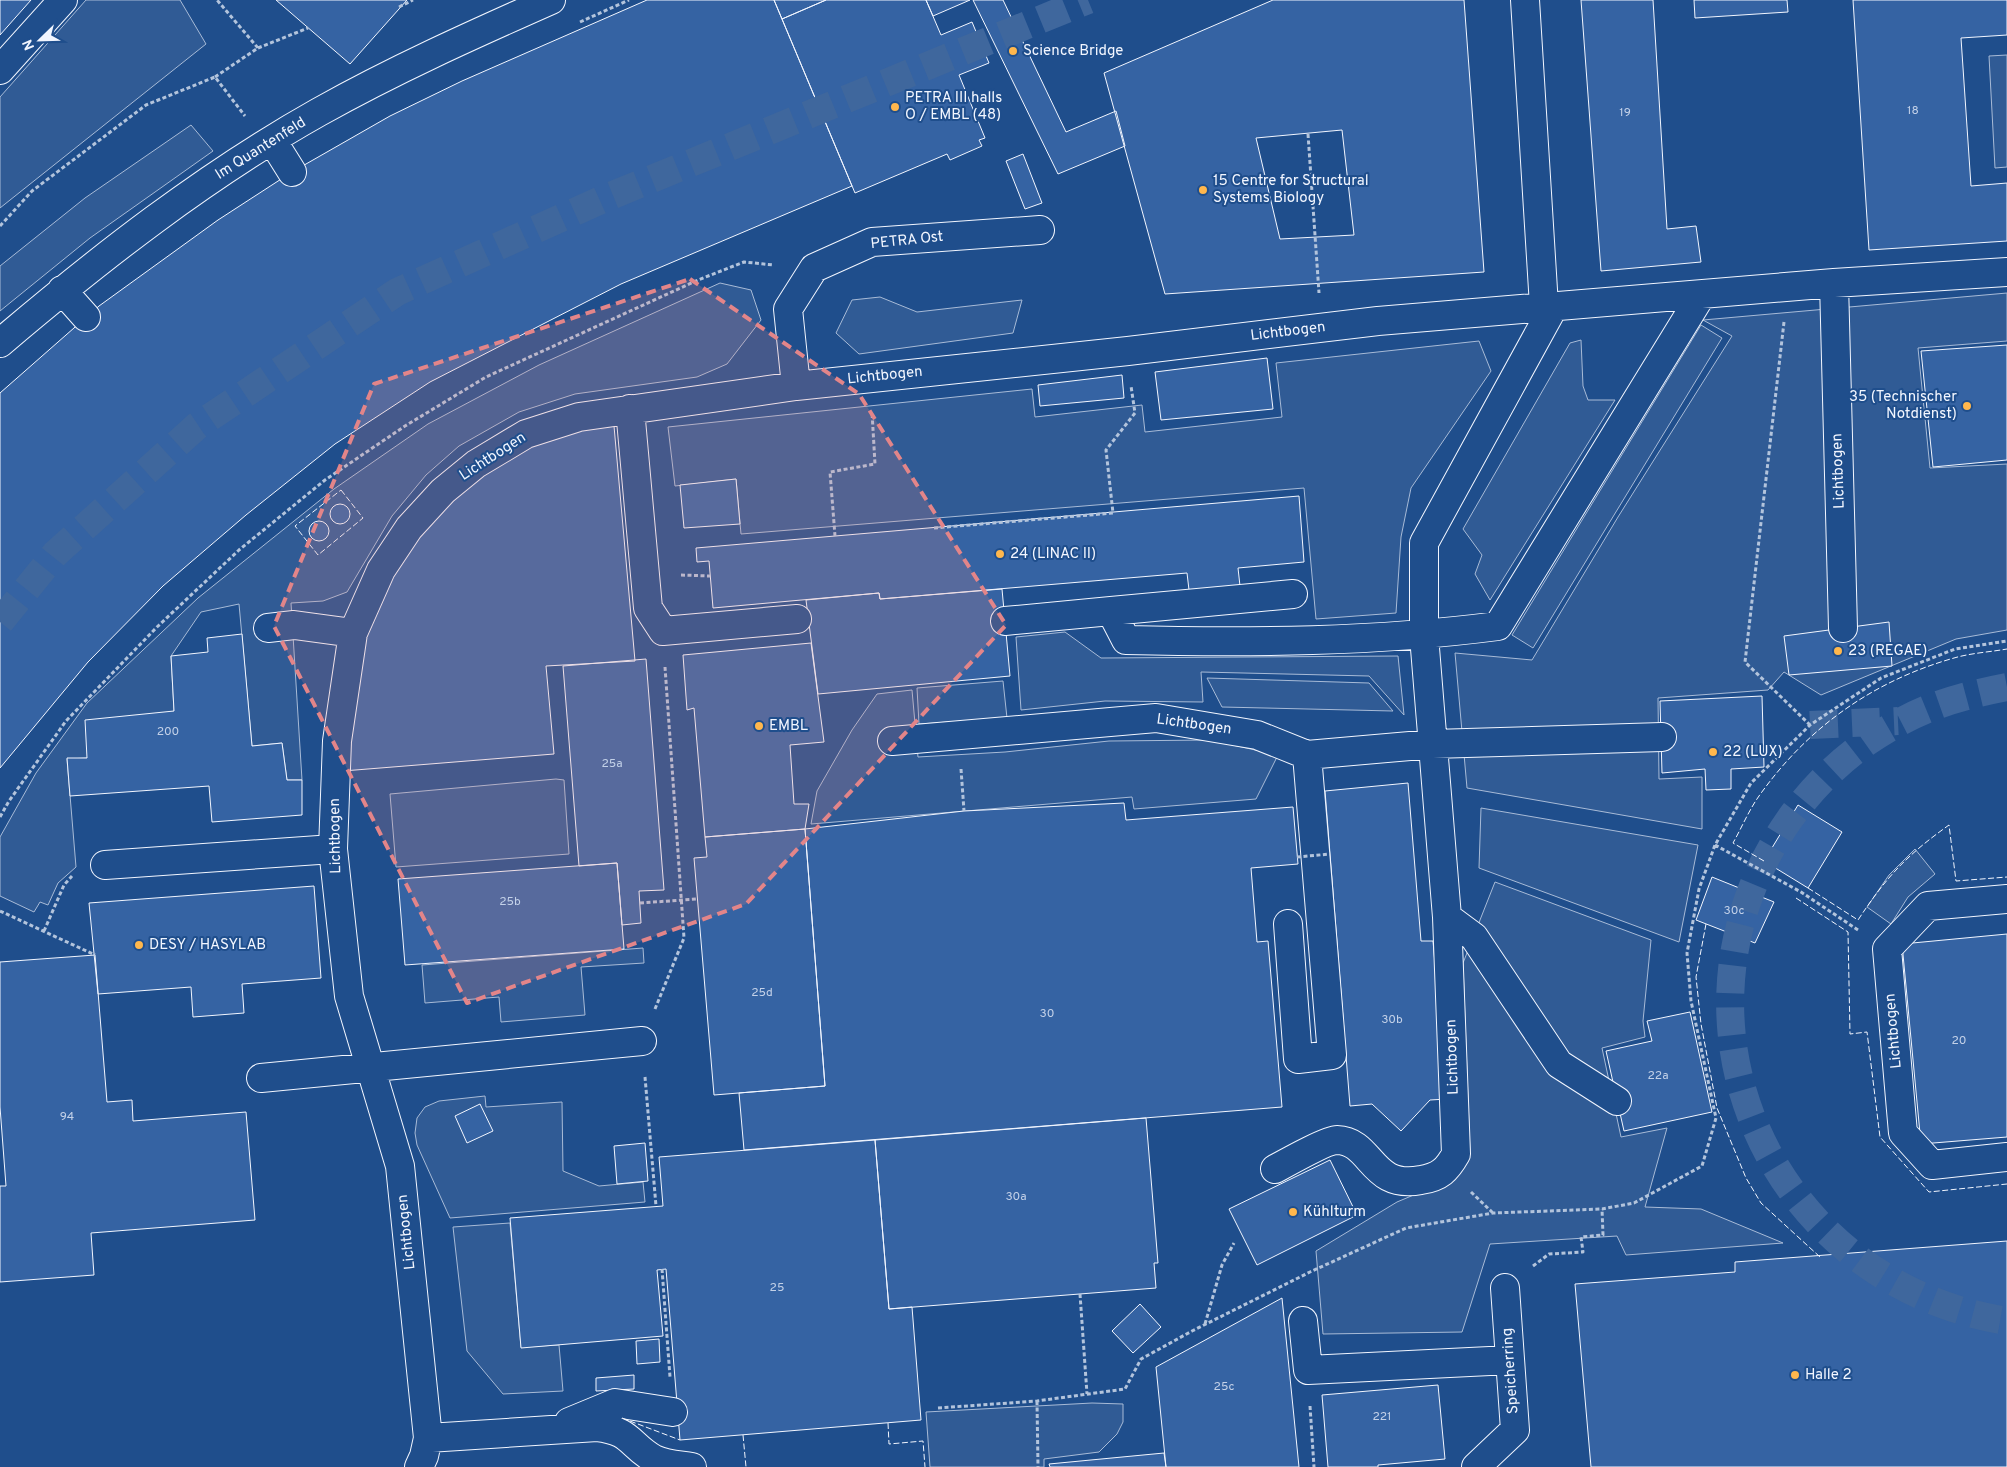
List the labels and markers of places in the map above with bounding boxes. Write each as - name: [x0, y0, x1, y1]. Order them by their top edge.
- place label: Science Bridge: [1023, 42, 1123, 61]
- marker: Science Bridge: [1007, 45, 1019, 57]
- place label: PETRA III halls O / EMBL (48): [905, 89, 1002, 125]
- marker: PETRA III halls O / EMBL (48): [889, 101, 901, 113]
- place label: 15 Centre for Structural Systems Biology: [1213, 172, 1369, 208]
- marker: 15 Centre for Structural Systems Biology: [1197, 184, 1209, 196]
- place label: 35 (Technischer Notdienst): [1849, 388, 1957, 424]
- marker: 35 (Technischer Notdienst): [1961, 400, 1973, 412]
- place label: 24 (LINAC II): [1010, 545, 1096, 564]
- marker: 24 (LINAC II): [994, 548, 1006, 560]
- place label: 23 (REGAE): [1848, 642, 1927, 661]
- marker: 23 (REGAE): [1832, 645, 1844, 657]
- place label: EMBL: [769, 717, 808, 736]
- marker: EMBL: [753, 720, 765, 732]
- place label: 22 (LUX): [1723, 743, 1783, 762]
- marker: 22 (LUX): [1707, 746, 1719, 758]
- place label: DESY / HASYLAB: [149, 936, 266, 955]
- marker: DESY / HASYLAB: [133, 939, 145, 951]
- place label: Kühlturm: [1303, 1203, 1366, 1222]
- marker: Kühlturm: [1287, 1206, 1299, 1218]
- place label: Halle 2: [1805, 1366, 1852, 1385]
- marker: Halle 2: [1789, 1369, 1801, 1381]

